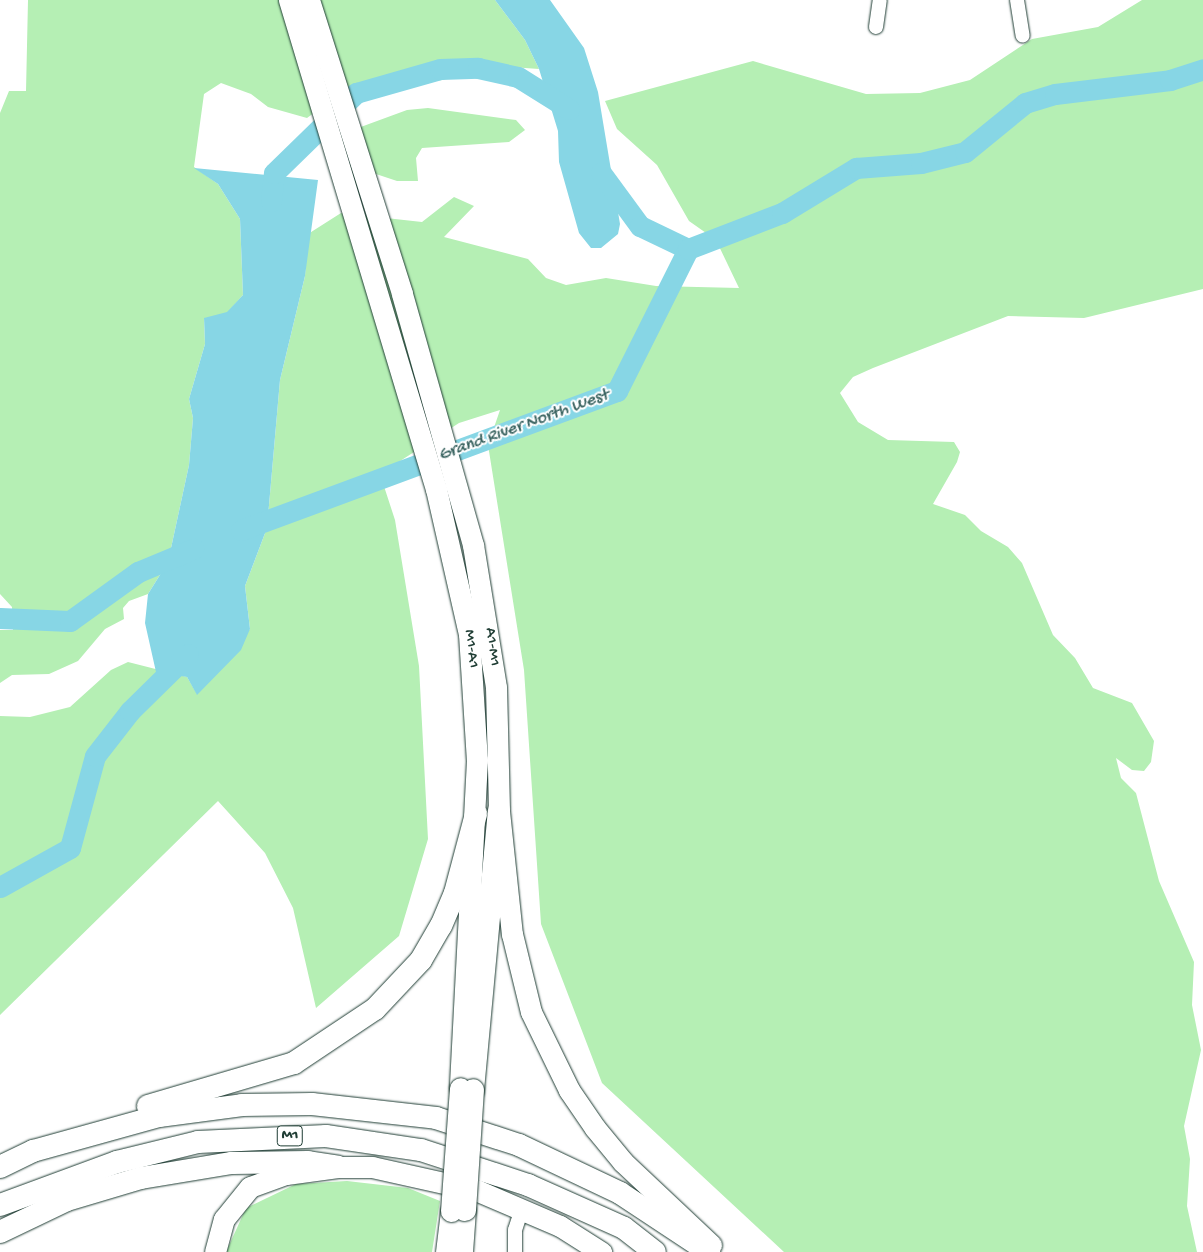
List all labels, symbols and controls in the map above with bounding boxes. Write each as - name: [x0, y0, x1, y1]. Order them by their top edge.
- water label: Grand River North West: [436, 385, 612, 467]
- street label: A1-M1: [479, 627, 503, 667]
- street label: M1-A1: [458, 629, 482, 669]
- road number: M1: [276, 1124, 304, 1148]

